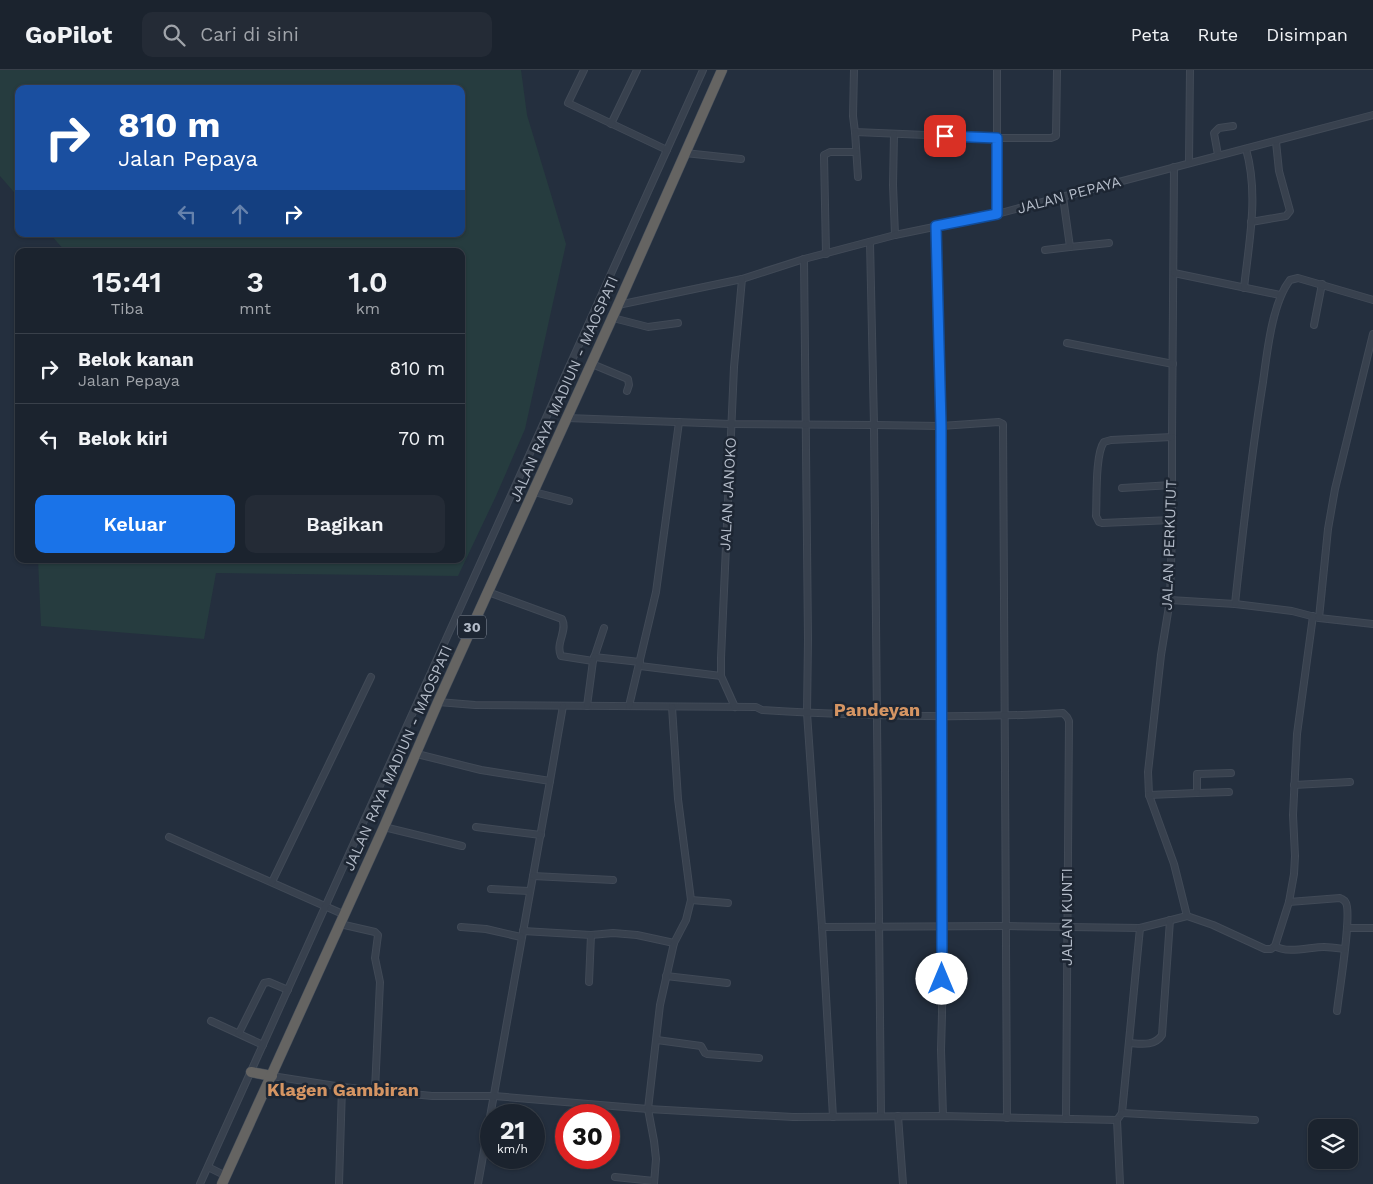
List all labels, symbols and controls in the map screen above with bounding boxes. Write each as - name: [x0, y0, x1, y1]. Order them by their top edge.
- search box: [142, 12, 492, 57]
- text: GoPilot: [25, 21, 112, 49]
- icon: search: [160, 21, 188, 49]
- text: Cari di sini: [200, 23, 299, 46]
- text: Peta: [1131, 24, 1169, 45]
- text: Rute: [1197, 24, 1238, 45]
- text: Disimpan: [1266, 24, 1348, 45]
- text: 810 m: [118, 104, 221, 146]
- icon: right: [35, 105, 100, 170]
- pin: [924, 115, 966, 157]
- icon: arrive: [931, 122, 959, 150]
- text: Jalan Pepaya: [118, 146, 258, 171]
- street label: JALAN PEPAYA: [1015, 172, 1123, 217]
- icon: left: [173, 200, 201, 228]
- icon: ahead: [226, 200, 254, 228]
- icon: right: [279, 200, 307, 228]
- text: 15:41: [92, 264, 162, 299]
- text: 3: [246, 264, 264, 299]
- text: 1.0: [348, 264, 388, 299]
- street label: JALAN RAYA MADIUN - MAOSPATI: [506, 273, 622, 505]
- text: Tiba: [111, 299, 143, 318]
- text: mnt: [239, 299, 271, 318]
- text: km: [356, 299, 380, 318]
- text: Belok kanan: [78, 348, 194, 371]
- icon: right: [35, 355, 63, 383]
- text: 810 m: [389, 357, 445, 380]
- text: Jalan Pepaya: [78, 371, 180, 390]
- icon: left: [35, 425, 63, 453]
- text: Belok kiri: [78, 427, 168, 450]
- text: 70 m: [398, 427, 445, 450]
- street label: JALAN JANOKO: [716, 437, 740, 551]
- street label: JALAN PERKUTUT: [1158, 479, 1180, 611]
- button: Keluar: [35, 495, 235, 553]
- button: Bagikan: [245, 495, 445, 553]
- road number: 30: [458, 616, 486, 638]
- street label: JALAN RAYA MADIUN - MAOSPATI: [340, 642, 456, 874]
- district label: Pandeyan: [834, 699, 920, 720]
- street label: JALAN KUNTI: [1058, 868, 1076, 966]
- position arrow: [915, 952, 967, 1004]
- district label: Klagen Gambiran: [267, 1079, 419, 1100]
- speed limit sign: 30: [555, 1104, 620, 1169]
- text: 21: [500, 1116, 525, 1145]
- map controls: [1308, 1119, 1358, 1169]
- button: layers: [1308, 1119, 1358, 1169]
- text: km/h: [497, 1142, 528, 1156]

